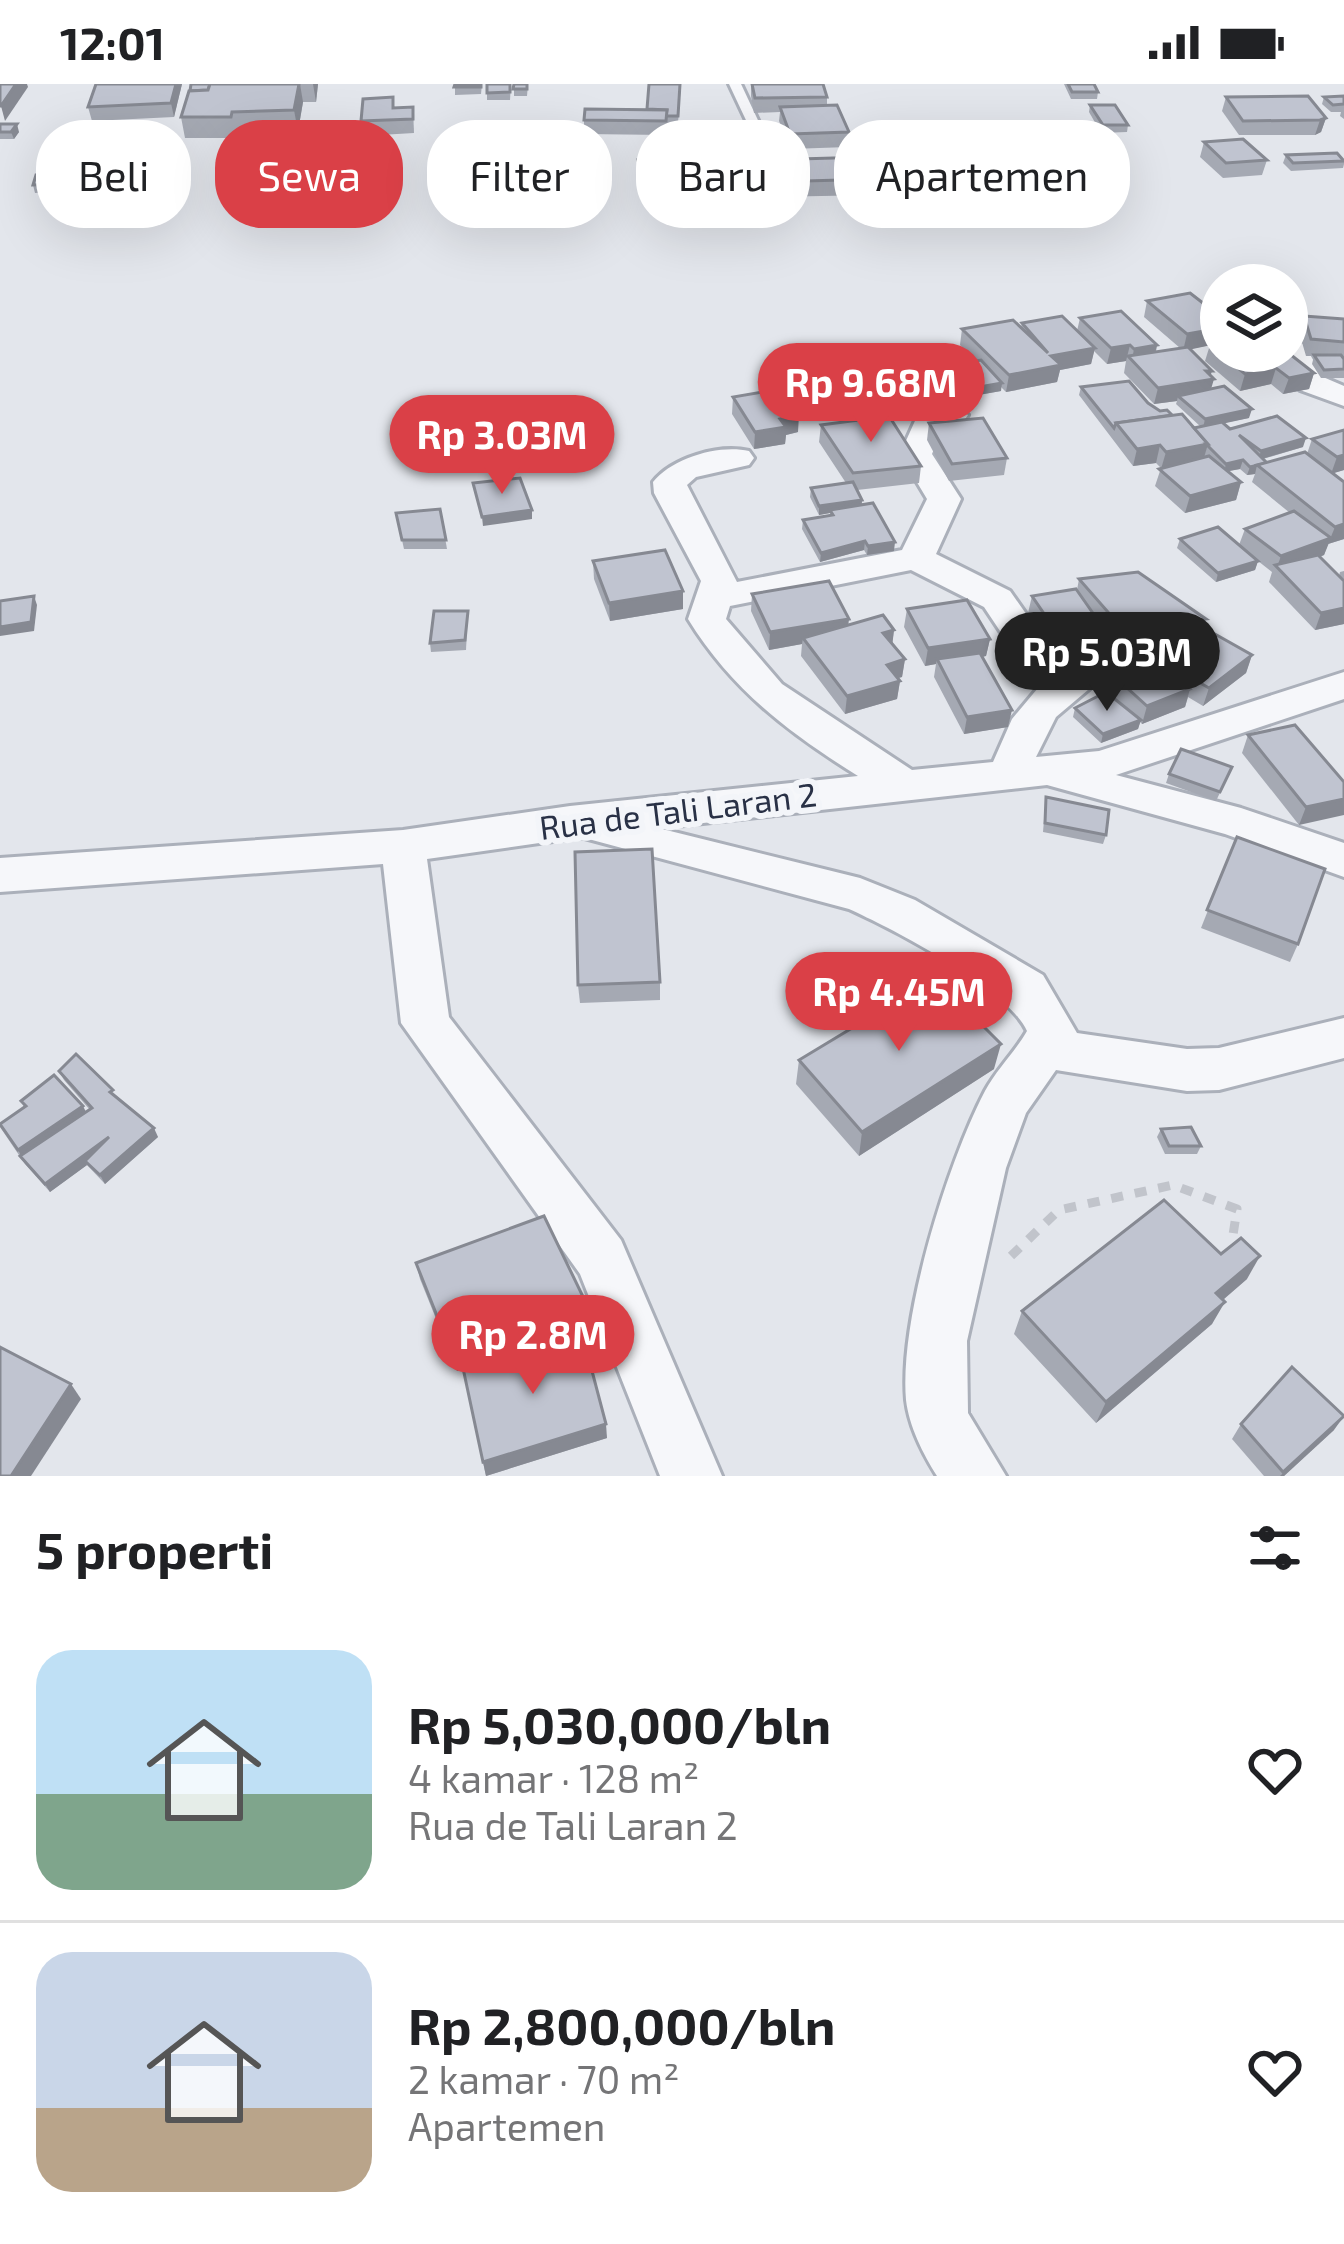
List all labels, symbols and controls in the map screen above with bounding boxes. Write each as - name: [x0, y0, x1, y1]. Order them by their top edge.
- text: 12:01: [60, 15, 165, 69]
- chip: Beli: [36, 120, 191, 228]
- chip: Sewa: [215, 120, 403, 228]
- chip: Filter: [427, 120, 612, 228]
- chip: Baru: [636, 120, 810, 228]
- chip: Apartemen: [834, 120, 1130, 228]
- map controls: [1200, 264, 1308, 372]
- button: layers: [1200, 264, 1308, 372]
- pin: Rp 9.68M: [747, 343, 995, 445]
- text: Rp 9.68M: [785, 358, 957, 405]
- pin: Rp 3.03M: [378, 395, 626, 497]
- text: Rp 3.03M: [416, 410, 588, 457]
- pin: Rp 5.03M: [983, 612, 1231, 714]
- text: Rp 5.03M: [1022, 627, 1192, 674]
- street label: Rua de Tali Laran 2: [537, 773, 819, 847]
- pin: Rp 4.45M: [775, 952, 1023, 1054]
- text: Rp 4.45M: [812, 967, 986, 1014]
- pin: Rp 2.8M: [422, 1295, 644, 1397]
- text: Rp 2.8M: [458, 1310, 608, 1357]
- icon: filters: [1242, 1515, 1308, 1581]
- text: 5 properti: [36, 1518, 273, 1579]
- text: Rp 5,030,000/bln: [408, 1693, 831, 1754]
- icon: home: [132, 1698, 276, 1842]
- icon: heart: [1242, 1737, 1308, 1803]
- text: 4 kamar · 128 m²: [408, 1754, 699, 1801]
- text: Rua de Tali Laran 2: [408, 1801, 738, 1848]
- text: Rp 2,800,000/bln: [408, 1994, 835, 2055]
- icon: home: [132, 2000, 276, 2144]
- icon: heart: [1242, 2039, 1308, 2105]
- text: 2 kamar · 70 m²: [408, 2055, 679, 2102]
- text: Apartemen: [408, 2102, 606, 2149]

